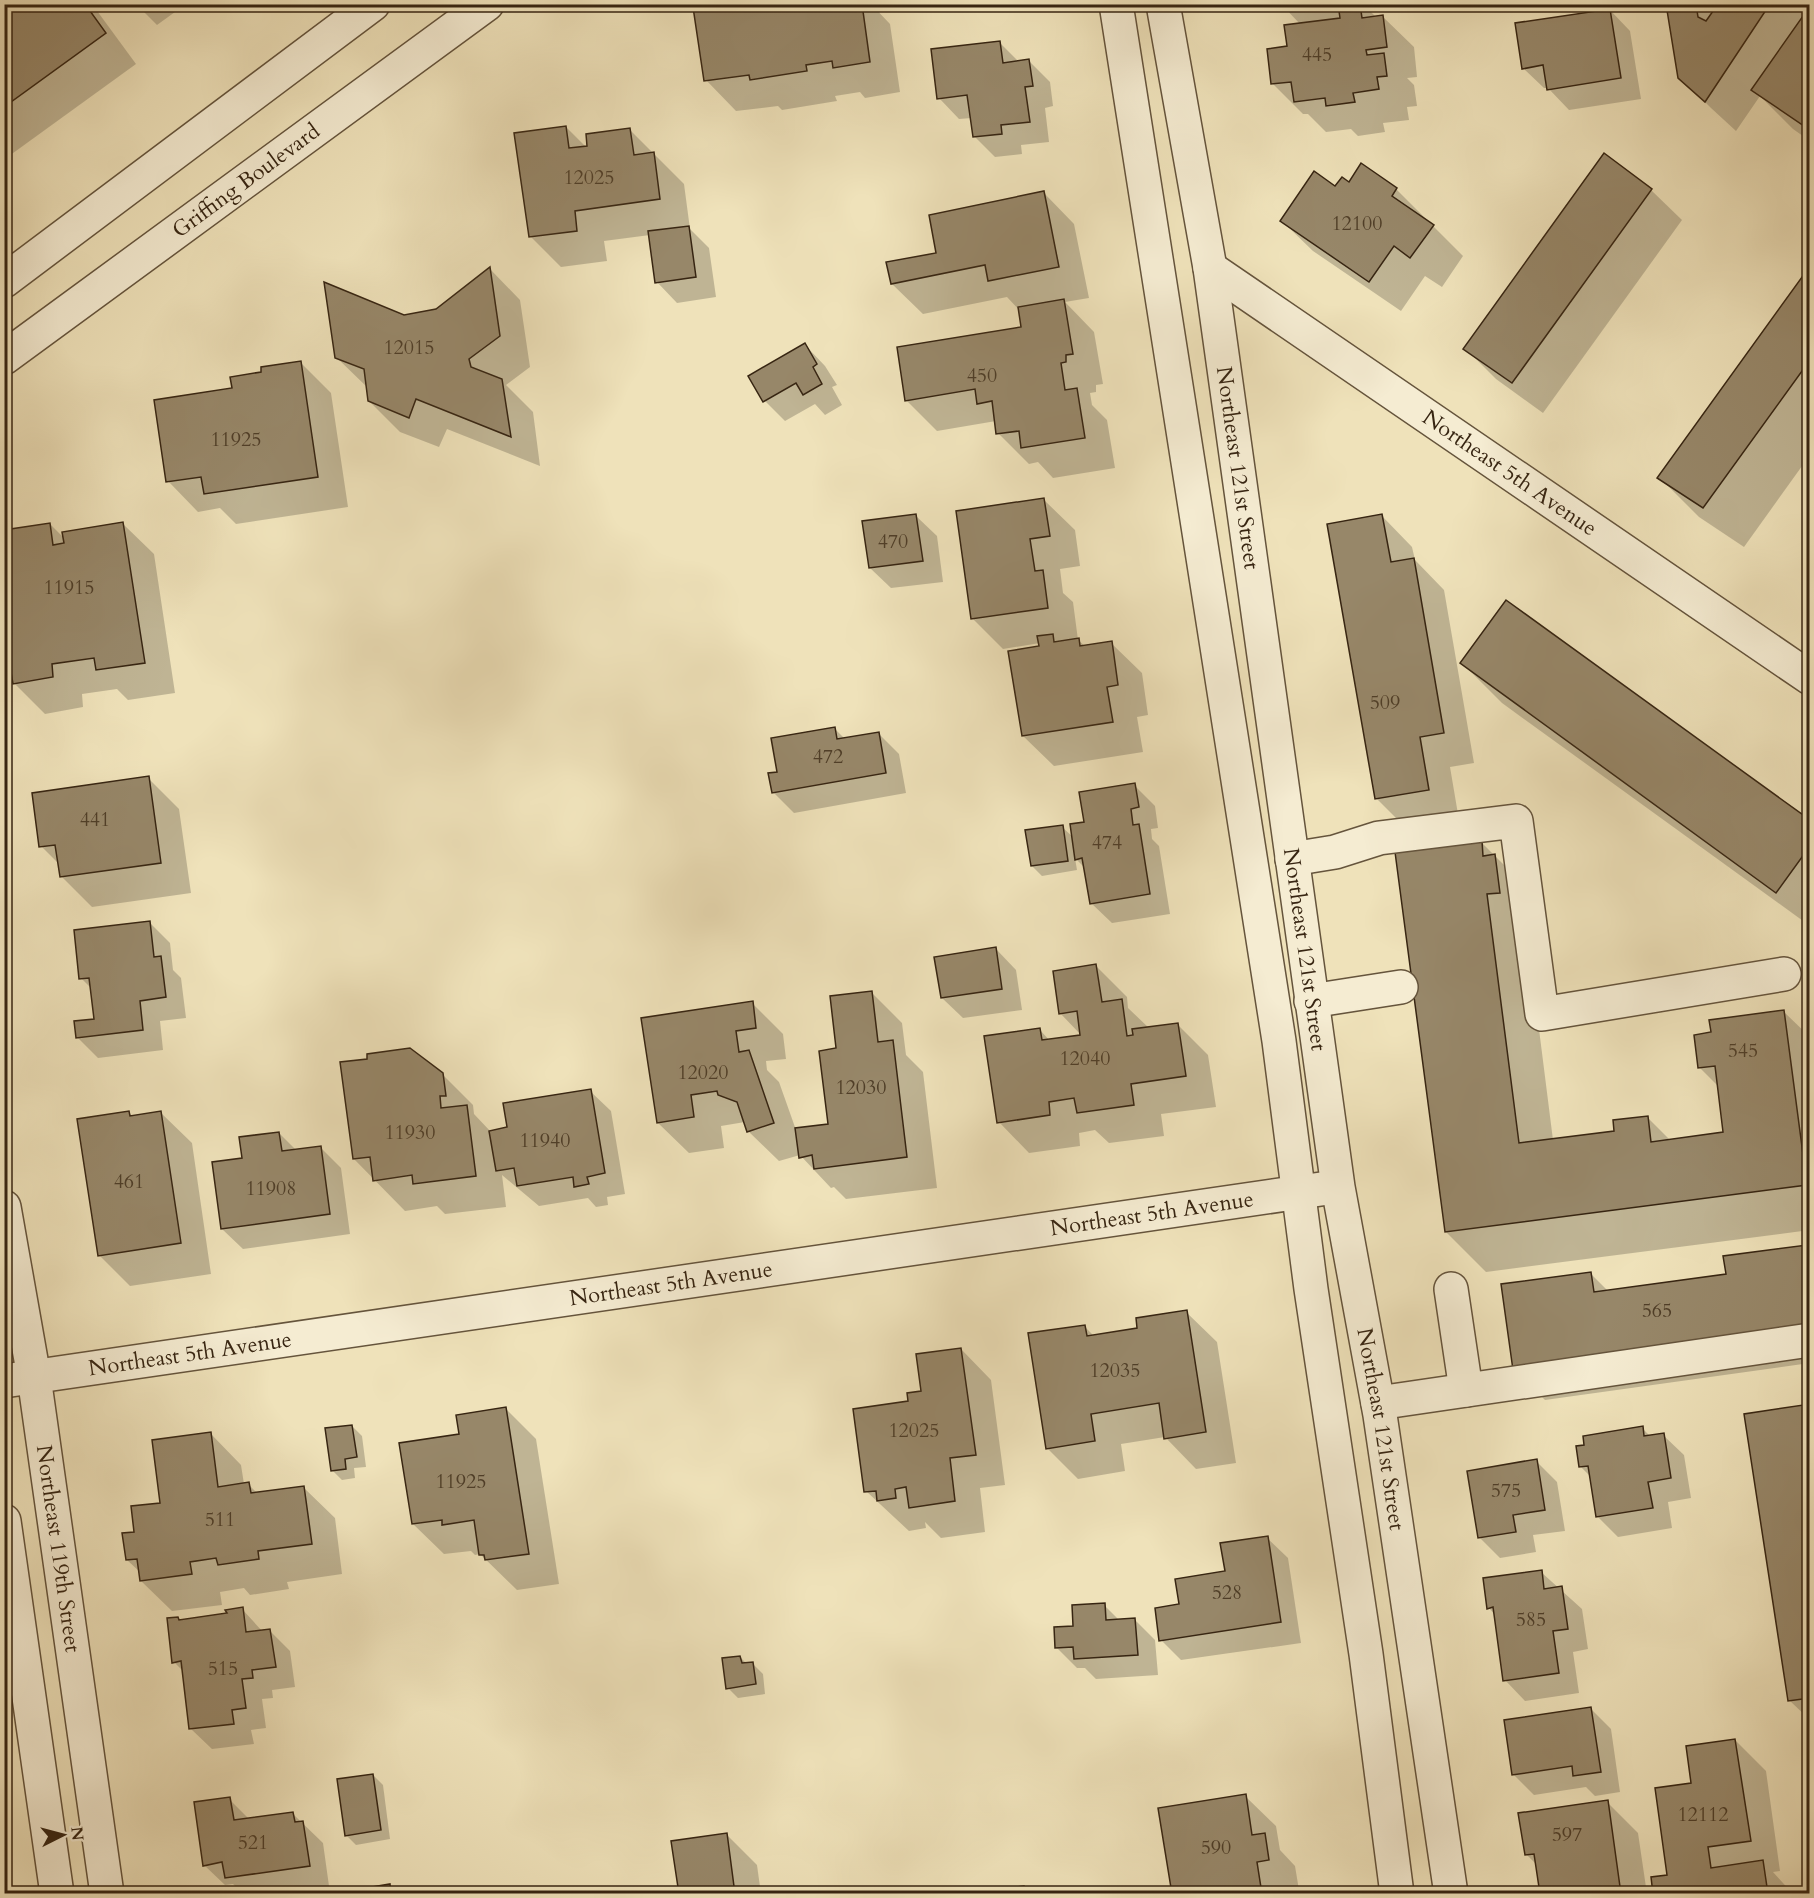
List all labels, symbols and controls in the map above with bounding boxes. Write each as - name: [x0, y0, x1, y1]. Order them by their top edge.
- house number: 445: [1302, 41, 1332, 68]
- street label: Griffing Boulevard: [166, 116, 326, 245]
- house number: 12025: [563, 164, 615, 191]
- house number: 12100: [1331, 210, 1383, 237]
- house number: 12015: [383, 334, 435, 361]
- house number: 450: [967, 362, 997, 389]
- street label: Northeast 121st Street: [1209, 365, 1267, 571]
- street label: Northeast 5th Avenue: [1417, 403, 1603, 543]
- house number: 11925: [210, 426, 262, 453]
- house number: 470: [878, 528, 908, 555]
- house number: 11915: [43, 574, 95, 601]
- house number: 509: [1370, 689, 1400, 716]
- house number: 472: [813, 743, 843, 770]
- house number: 441: [80, 806, 110, 833]
- house number: 474: [1092, 829, 1122, 856]
- street label: Northeast 121st Street: [1276, 846, 1334, 1053]
- house number: 545: [1728, 1037, 1758, 1064]
- house number: 12040: [1059, 1045, 1111, 1072]
- house number: 12020: [677, 1059, 729, 1086]
- house number: 12030: [835, 1074, 887, 1101]
- house number: 11930: [384, 1119, 436, 1146]
- house number: 11940: [519, 1127, 571, 1154]
- house number: 461: [114, 1168, 144, 1195]
- house number: 11908: [245, 1175, 297, 1202]
- street label: Northeast 5th Avenue: [1048, 1184, 1256, 1243]
- street label: Northeast 5th Avenue: [567, 1254, 775, 1313]
- house number: 565: [1642, 1297, 1672, 1324]
- street label: Northeast 5th Avenue: [86, 1324, 294, 1384]
- street label: Northeast 121st Street: [1349, 1326, 1412, 1532]
- house number: 12035: [1089, 1357, 1141, 1384]
- house number: 12025: [888, 1417, 940, 1444]
- street label: Northeast 119th Street: [29, 1443, 88, 1654]
- house number: 11925: [435, 1468, 487, 1495]
- house number: 575: [1491, 1477, 1521, 1504]
- house number: 511: [205, 1506, 235, 1533]
- house number: 528: [1212, 1579, 1242, 1606]
- house number: 585: [1516, 1606, 1546, 1633]
- house number: 515: [208, 1655, 238, 1682]
- house number: 12112: [1677, 1801, 1729, 1828]
- north arrow: [33, 1805, 93, 1865]
- house number: 597: [1552, 1821, 1582, 1848]
- text: N: [65, 1825, 89, 1842]
- house number: 521: [238, 1829, 268, 1856]
- house number: 590: [1201, 1834, 1231, 1861]

